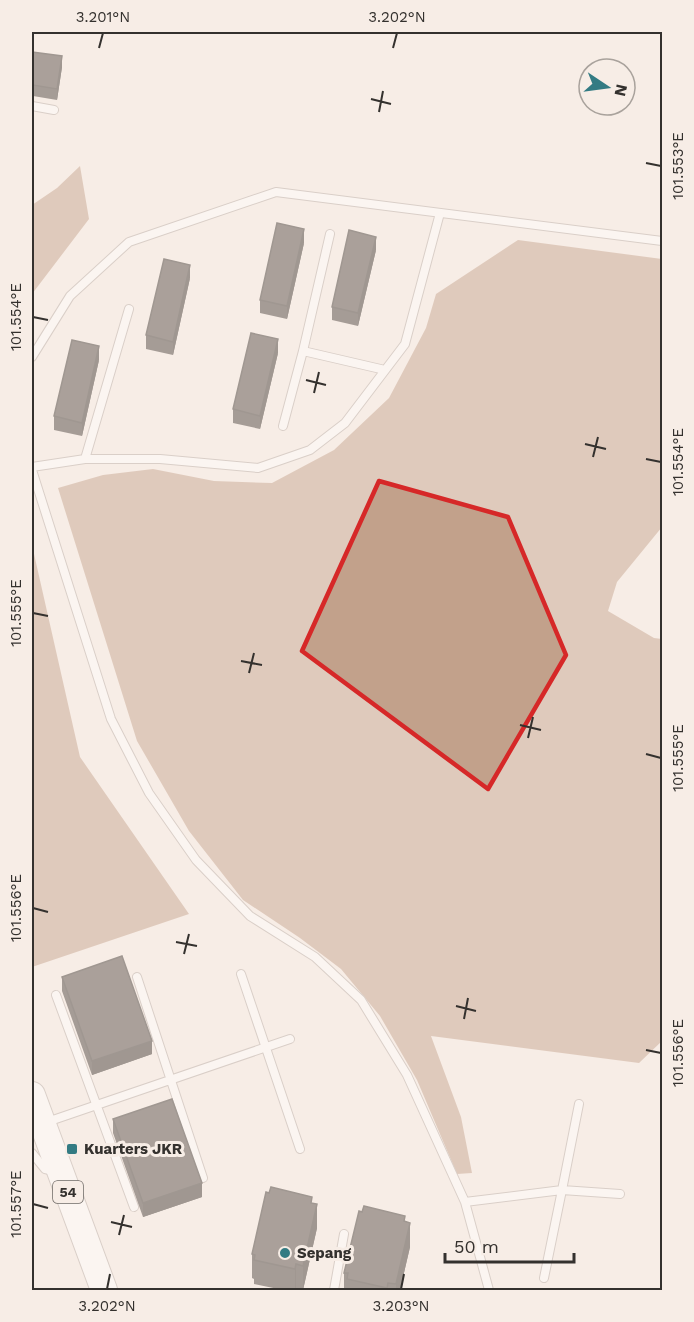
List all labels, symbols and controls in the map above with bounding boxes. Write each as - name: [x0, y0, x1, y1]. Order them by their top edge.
- text: 3.201°N: [76, 8, 130, 26]
- text: 3.202°N: [368, 8, 426, 26]
- north arrow: [577, 57, 637, 117]
- text: N: [611, 82, 632, 98]
- text: 101.553°E: [669, 132, 687, 200]
- text: 101.554°E: [7, 283, 25, 351]
- text: 101.554°E: [669, 428, 687, 496]
- text: 101.555°E: [7, 579, 25, 647]
- text: 101.555°E: [669, 724, 687, 792]
- text: 101.556°E: [7, 874, 25, 942]
- text: 101.556°E: [669, 1019, 687, 1087]
- place label: Kuarters JKR: [84, 1140, 183, 1158]
- marker: Kuarters JKR: [65, 1142, 79, 1156]
- text: 101.557°E: [7, 1170, 25, 1238]
- road number: 54: [53, 1181, 83, 1203]
- scale bar: [445, 1226, 574, 1264]
- text: 50 m: [454, 1236, 499, 1257]
- place label: Sepang: [297, 1244, 352, 1262]
- marker: Sepang: [278, 1246, 292, 1260]
- text: 3.202°N: [78, 1297, 136, 1315]
- text: 3.203°N: [372, 1297, 430, 1315]

